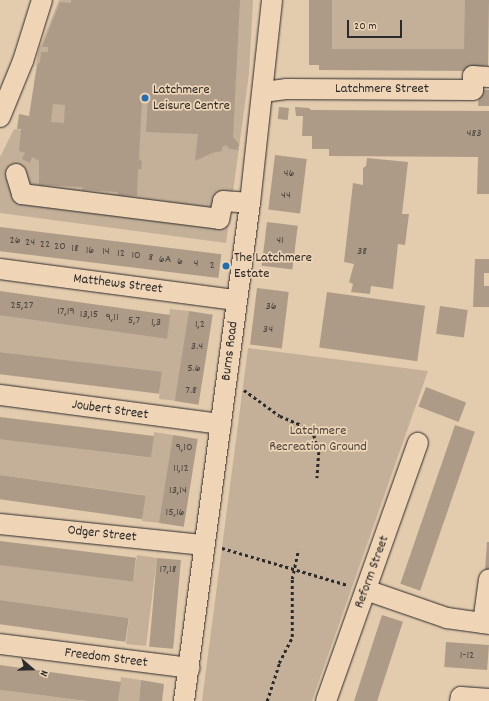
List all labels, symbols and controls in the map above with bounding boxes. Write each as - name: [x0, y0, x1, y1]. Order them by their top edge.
- scale bar: [349, 12, 404, 38]
- text: 20 m: [354, 18, 377, 35]
- street label: Latchmere Street: [335, 81, 429, 97]
- place label: Latchmere Leisure Centre: [153, 82, 230, 114]
- marker: Latchmere Leisure Centre: [140, 93, 150, 103]
- house number: 483: [466, 127, 482, 141]
- house number: 46: [284, 167, 294, 181]
- house number: 44: [281, 189, 291, 203]
- house number: 26: [9, 234, 21, 248]
- house number: 41: [276, 234, 284, 248]
- house number: 24: [25, 236, 35, 250]
- house number: 22: [40, 238, 50, 252]
- house number: 20: [54, 240, 66, 254]
- house number: 18: [71, 242, 79, 256]
- house number: 16: [86, 244, 94, 258]
- house number: 14: [102, 245, 110, 259]
- house number: 38: [357, 245, 367, 259]
- house number: 12: [117, 247, 125, 261]
- house number: 10: [131, 249, 141, 263]
- place label: The Latchmere Estate: [234, 250, 312, 282]
- house number: 8: [149, 251, 153, 265]
- house number: 6A: [159, 253, 171, 267]
- house number: 6: [177, 255, 183, 269]
- house number: 4: [194, 257, 198, 271]
- house number: 2: [209, 259, 215, 273]
- marker: The Latchmere Estate: [221, 261, 231, 271]
- street label: Matthews Street: [72, 270, 164, 298]
- house number: 25,27: [11, 299, 33, 313]
- house number: 36: [265, 300, 277, 314]
- house number: 17,19: [57, 305, 75, 319]
- house number: 13,15: [80, 308, 98, 322]
- house number: 9,11: [105, 311, 119, 325]
- house number: 5,7: [128, 314, 140, 328]
- house number: 1,3: [151, 316, 161, 330]
- house number: 1,2: [195, 318, 205, 332]
- street label: Burns Road: [218, 320, 242, 382]
- house number: 34: [263, 323, 273, 337]
- house number: 3.4: [191, 340, 203, 354]
- house number: 5.6: [187, 362, 201, 376]
- house number: 7.8: [185, 384, 197, 398]
- street label: Joubert Street: [71, 396, 149, 424]
- park label: Latchmere Recreation Ground: [269, 423, 367, 456]
- house number: 9,10: [176, 441, 192, 455]
- house number: 11,12: [173, 462, 189, 476]
- house number: 13,14: [169, 484, 187, 498]
- house number: 15,16: [166, 506, 184, 520]
- street label: Odger Street: [67, 522, 137, 546]
- street label: Reform Street: [351, 533, 393, 611]
- house number: 17,18: [160, 563, 176, 577]
- street label: Freedom Street: [64, 645, 148, 671]
- north arrow: [12, 649, 52, 689]
- house number: 1-12: [460, 649, 474, 663]
- text: N: [35, 668, 52, 678]

